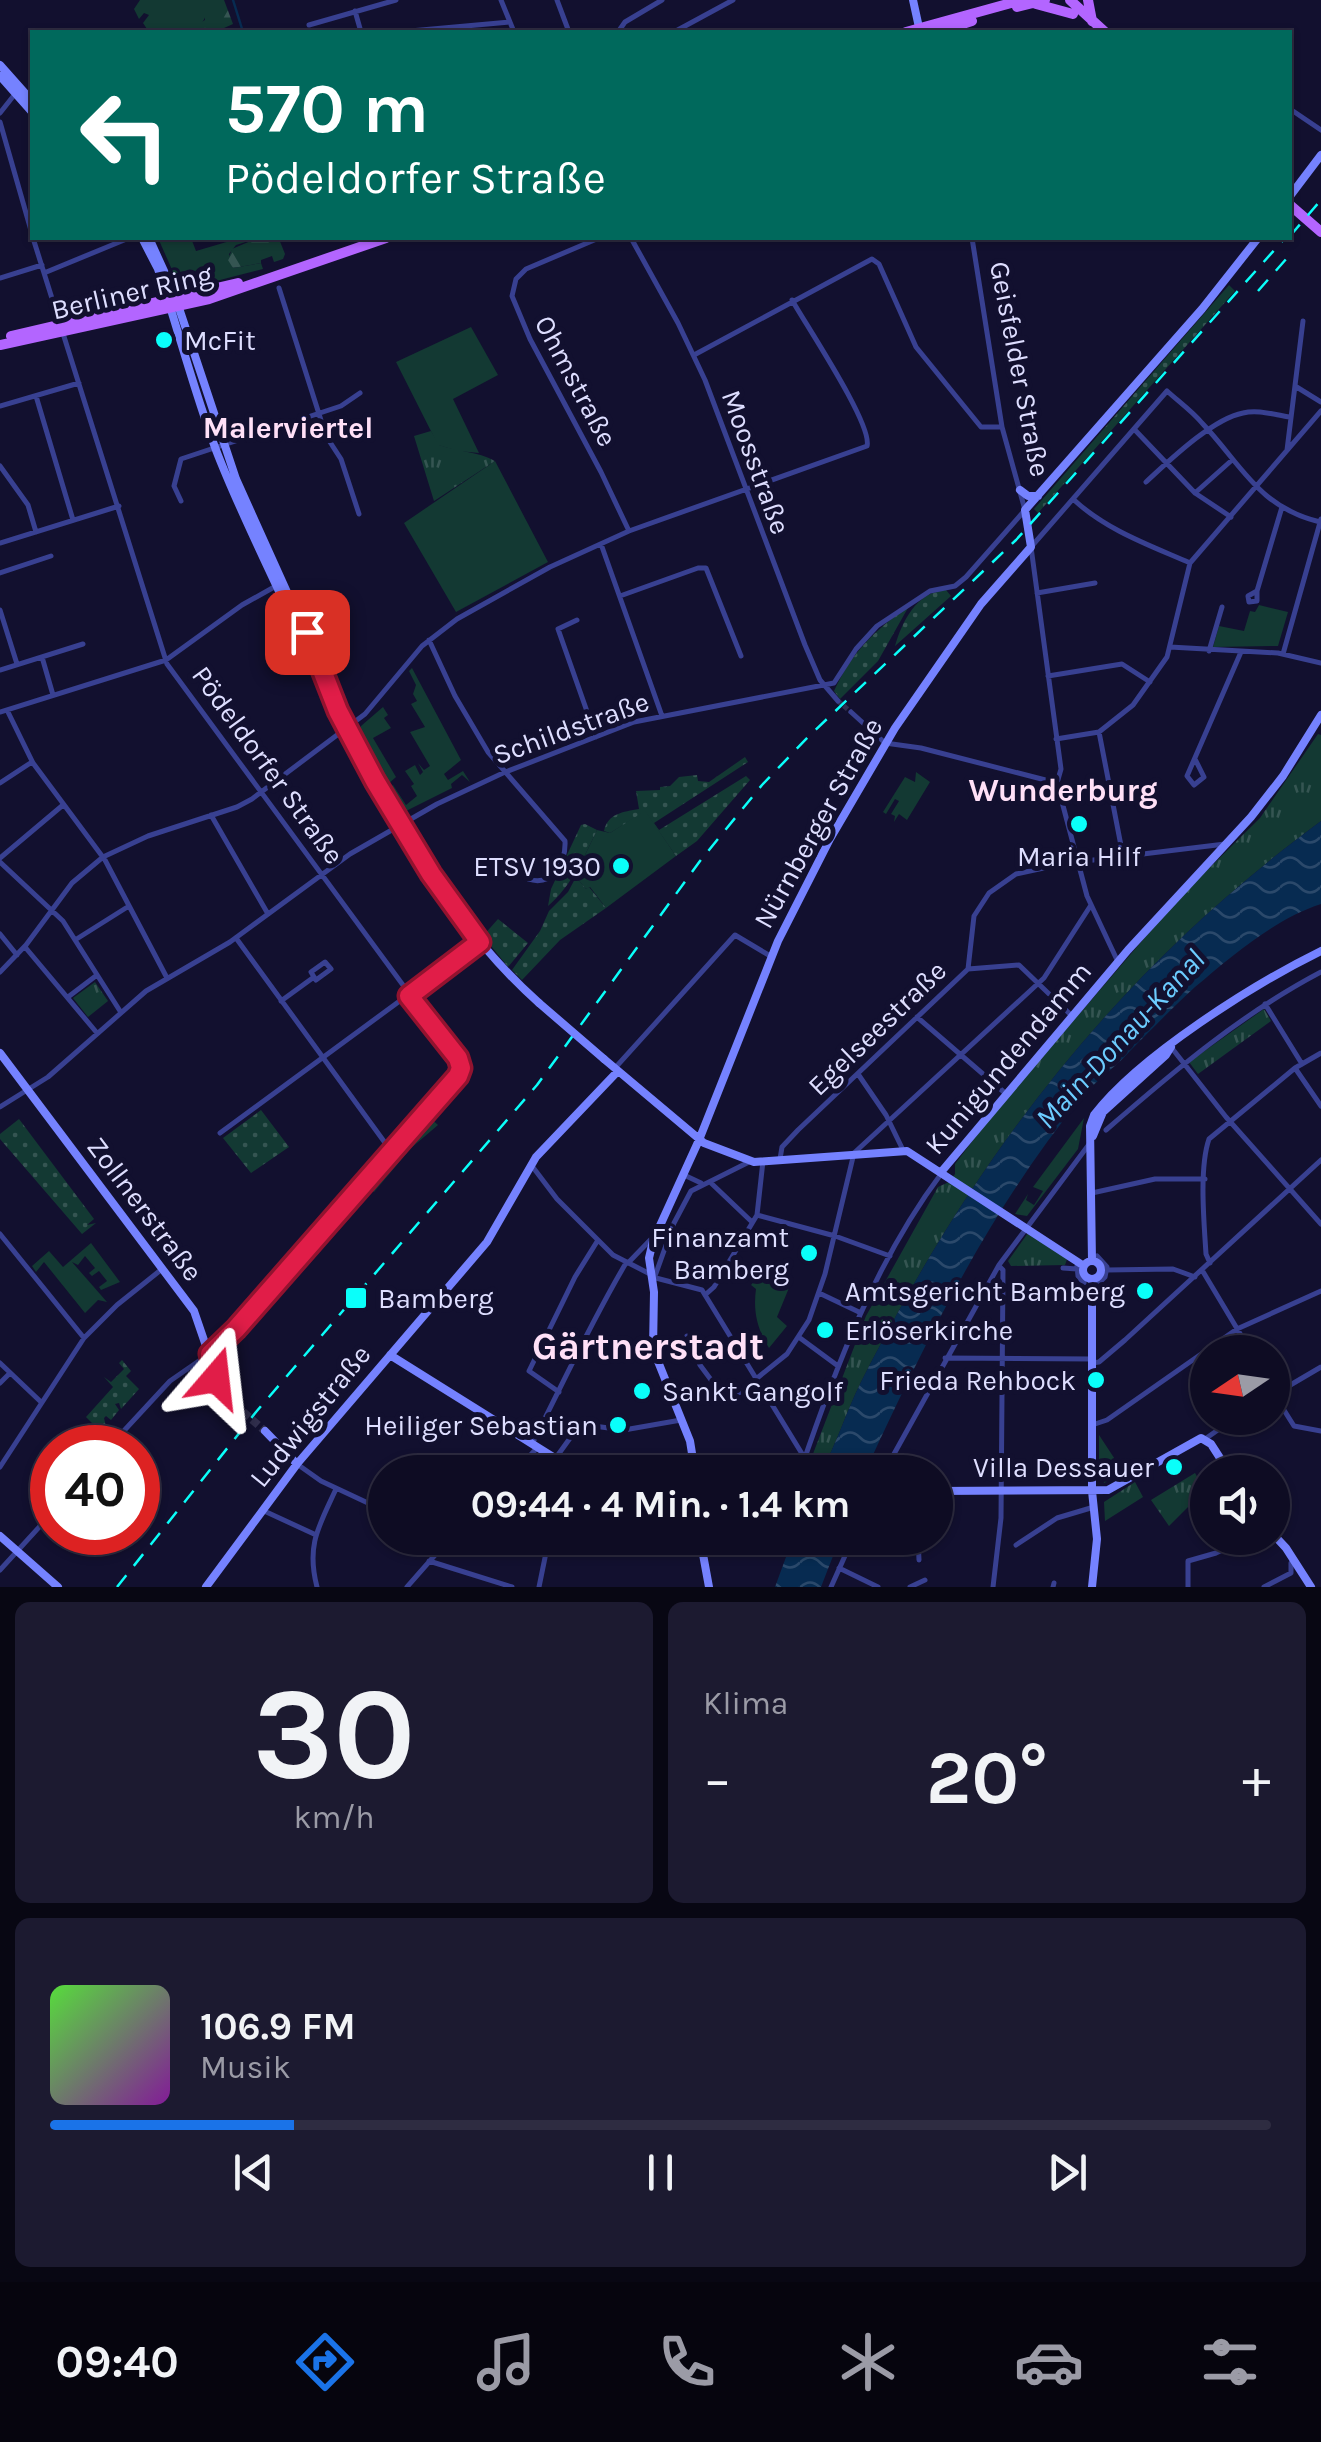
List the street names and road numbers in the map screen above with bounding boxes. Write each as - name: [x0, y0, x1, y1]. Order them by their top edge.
- street label: Berliner Ring: [48, 257, 216, 327]
- street label: Geisfelder Straße: [983, 258, 1057, 480]
- street label: Ohmstraße: [528, 310, 624, 452]
- street label: Moosstraße: [715, 385, 797, 539]
- street label: Pödeldorfer Straße: [185, 659, 351, 871]
- street label: Schildstraße: [489, 685, 653, 771]
- street label: Nürnberger Straße: [747, 712, 889, 934]
- street label: Egelseestraße: [801, 954, 953, 1102]
- street label: Kunigundendamm: [918, 955, 1098, 1161]
- street label: Zollnerstraße: [80, 1131, 210, 1287]
- street label: Ludwigstraße: [243, 1338, 377, 1494]

